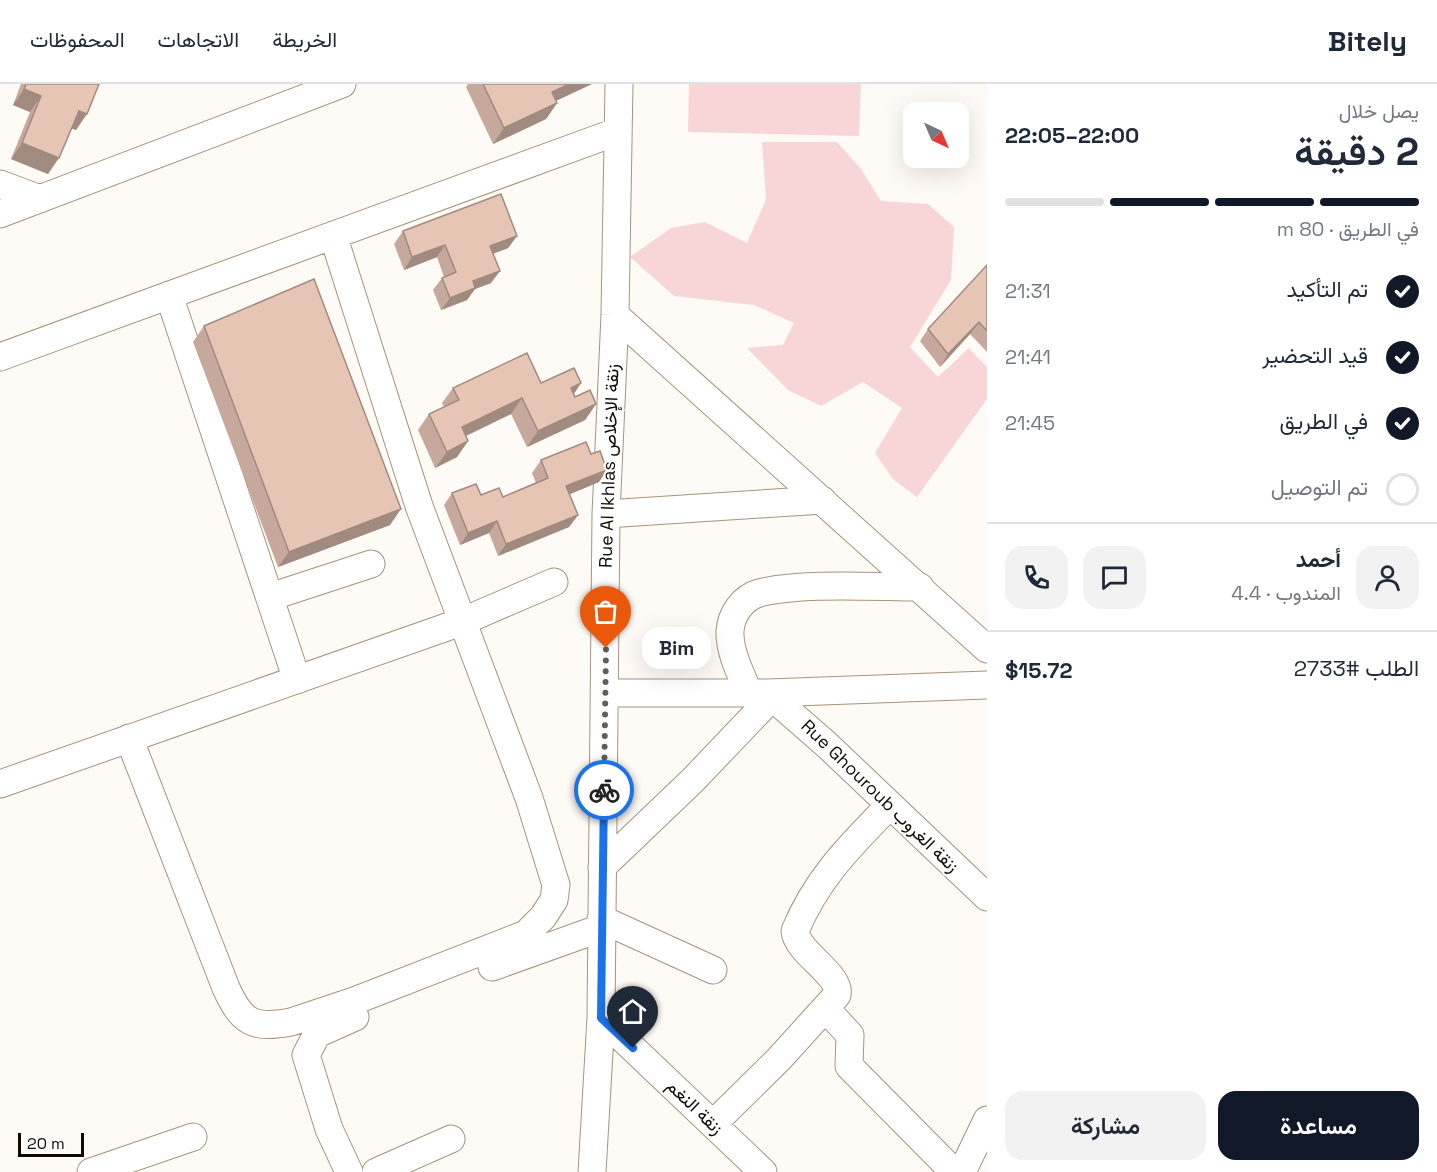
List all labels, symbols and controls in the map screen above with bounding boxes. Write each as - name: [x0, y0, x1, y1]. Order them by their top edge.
- text: Bitely: [1328, 23, 1407, 59]
- text: المحفوظات: [30, 26, 125, 53]
- text: الاتجاهات: [158, 26, 239, 53]
- text: الخريطة: [272, 26, 337, 53]
- text: يصل خلال: [1339, 98, 1419, 124]
- north arrow: [903, 102, 969, 168]
- map controls: [903, 102, 969, 168]
- text: 22:00–22:05: [1005, 121, 1139, 149]
- text: 2 دقيقة: [1294, 127, 1419, 176]
- text: في الطريق · 80 m: [1277, 216, 1419, 242]
- text: تم التأكيد: [1287, 275, 1368, 303]
- icon: check: [1386, 275, 1419, 308]
- text: 21:31: [1005, 278, 1051, 304]
- text: قيد التحضير: [1262, 341, 1368, 369]
- icon: check: [1386, 341, 1419, 374]
- text: 21:41: [1005, 344, 1051, 370]
- street label: Rue Al Ikhlas زنقة الإخلاص: [593, 363, 625, 569]
- text: في الطريق: [1279, 407, 1368, 435]
- icon: check: [1386, 407, 1419, 440]
- text: 21:45: [1005, 410, 1055, 436]
- text: تم التوصيل: [1271, 473, 1368, 501]
- text: أحمد: [1296, 545, 1341, 573]
- button: phone: [1005, 546, 1068, 609]
- button: chat: [1083, 546, 1146, 609]
- button: person: [1356, 546, 1419, 609]
- text: المندوب · 4.4: [1231, 580, 1341, 606]
- pin: [580, 586, 631, 648]
- icon: bag: [589, 595, 622, 628]
- callout: Bim: [642, 627, 711, 669]
- text: Bim: [659, 635, 694, 661]
- text: الطلب #2733: [1294, 654, 1419, 682]
- text: $15.72: [1005, 656, 1072, 684]
- street label: Rue Ghouroub زنقة الغروب: [797, 714, 964, 877]
- courier: [574, 760, 634, 820]
- icon: bike: [588, 774, 621, 807]
- pin: [607, 986, 658, 1048]
- icon: home: [616, 995, 649, 1028]
- street label: زنقة النغم: [661, 1074, 729, 1140]
- button: مشاركة: [1005, 1091, 1206, 1160]
- button: مساعدة: [1218, 1091, 1419, 1160]
- scale bar: [18, 1130, 84, 1158]
- text: 20 m: [27, 1133, 65, 1154]

